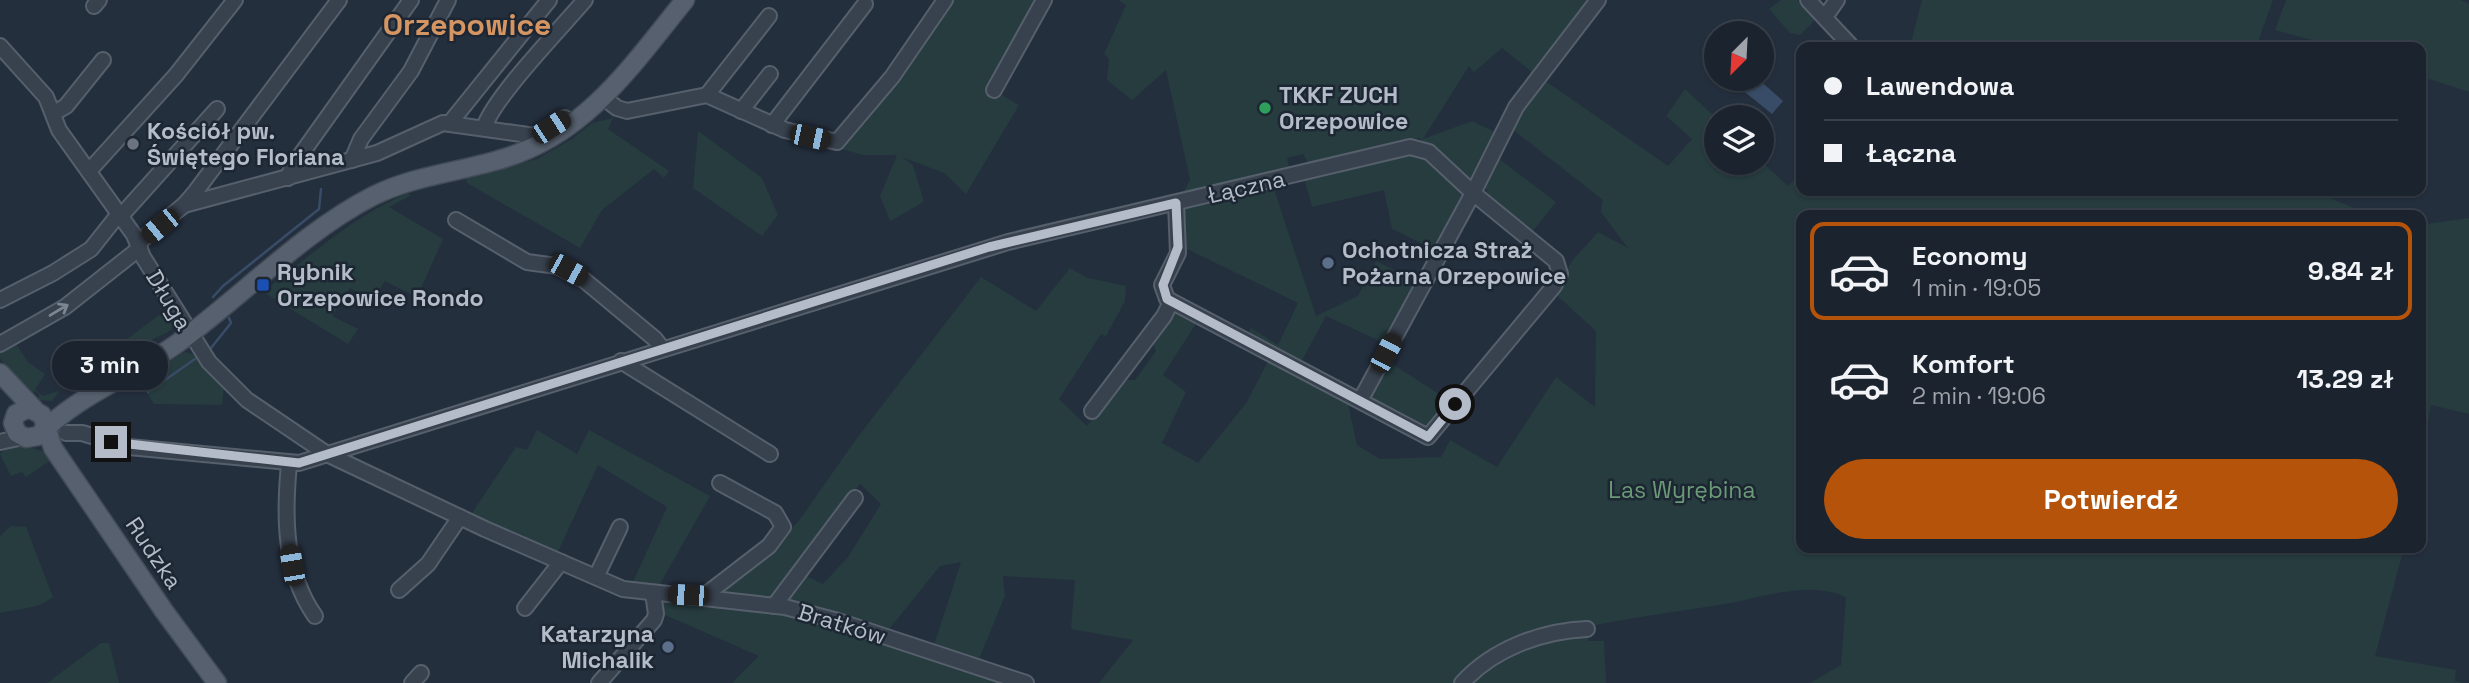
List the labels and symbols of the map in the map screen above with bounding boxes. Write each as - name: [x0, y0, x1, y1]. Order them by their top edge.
- district label: Orzepowice: [383, 5, 551, 44]
- north arrow: [1704, 21, 1774, 91]
- place label: TKKF ZUCH Orzepowice: [1279, 80, 1408, 136]
- marker: TKKF ZUCH Orzepowice: [1257, 100, 1273, 116]
- car: [528, 107, 575, 147]
- place label: Kościół pw. Świętego Floriana: [147, 116, 344, 172]
- car: [788, 122, 833, 152]
- marker: Kościół pw. Świętego Floriana: [125, 136, 141, 152]
- street label: Łączna: [1204, 163, 1288, 211]
- car: [138, 205, 183, 247]
- place label: Ochotnicza Straż Pożarna Orzepowice: [1342, 235, 1566, 291]
- car: [545, 251, 592, 289]
- marker: Ochotnicza Straż Pożarna Orzepowice: [1320, 255, 1336, 271]
- place label: Rybnik Orzepowice Rondo: [277, 257, 484, 313]
- street label: Długa: [139, 264, 199, 336]
- marker: Rybnik Orzepowice Rondo: [255, 277, 271, 293]
- one-way arrow: [49, 303, 69, 317]
- car: [1367, 330, 1406, 376]
- callout: 3 min: [53, 340, 169, 390]
- route start: [1439, 388, 1471, 420]
- route end: [95, 426, 127, 458]
- park label: Las Wyrębina: [1608, 475, 1756, 505]
- street label: Rudzka: [119, 511, 189, 595]
- car: [279, 542, 306, 588]
- car: [667, 583, 710, 607]
- street label: Bratków: [794, 596, 890, 652]
- place label: Katarzyna Michalik: [541, 619, 654, 675]
- marker: Katarzyna Michalik: [660, 639, 676, 655]

